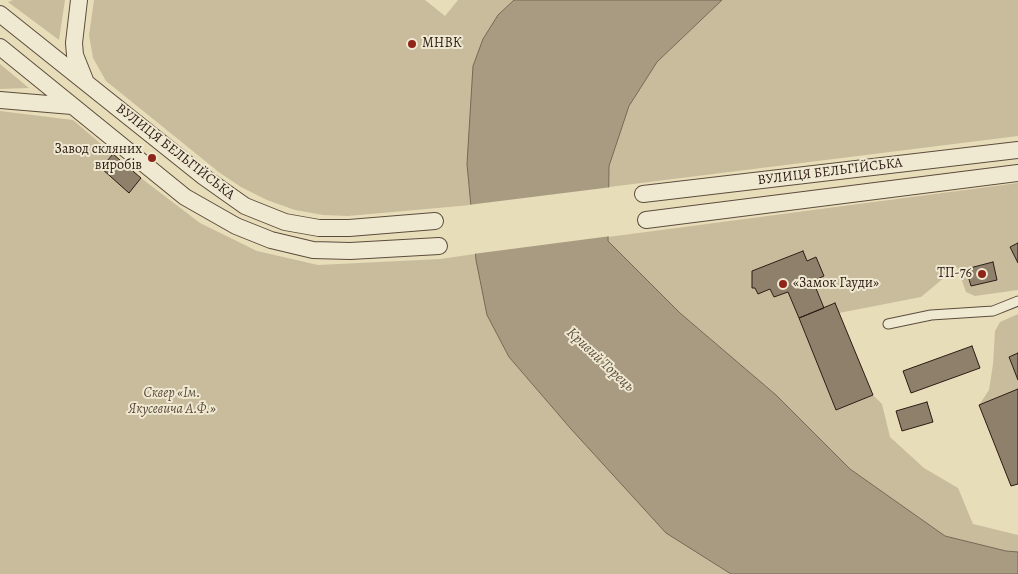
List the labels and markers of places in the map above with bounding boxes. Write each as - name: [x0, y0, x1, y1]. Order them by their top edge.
- place label: МНВК: [422, 36, 462, 52]
- marker: МНВК: [406, 38, 418, 50]
- place label: Завод скляних виробів: [55, 142, 142, 174]
- marker: Завод скляних виробів: [146, 152, 158, 164]
- place label: ТП-76: [937, 266, 972, 282]
- marker: ТП-76: [976, 268, 988, 280]
- place label: «Замок Гауди»: [793, 276, 879, 292]
- marker: «Замок Гауди»: [777, 278, 789, 290]

